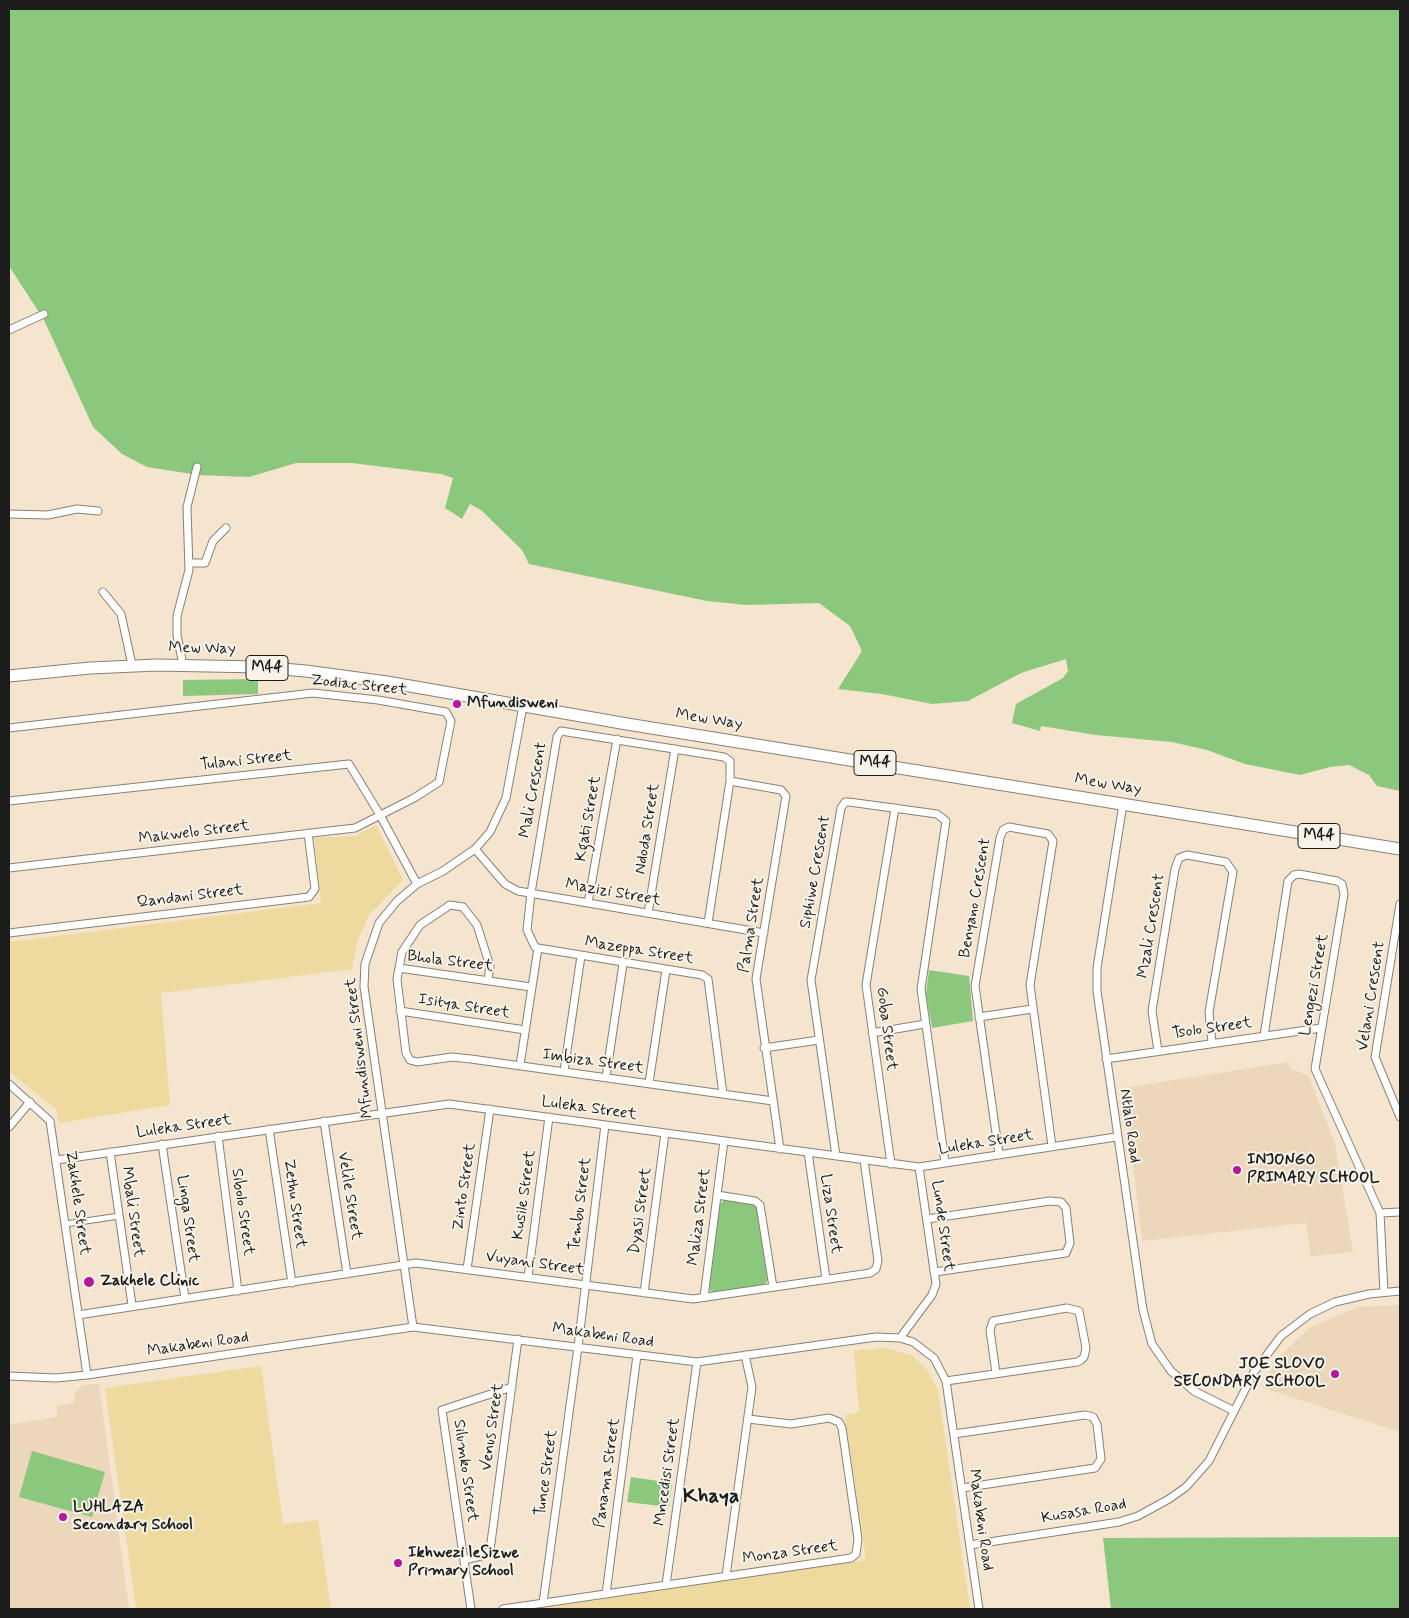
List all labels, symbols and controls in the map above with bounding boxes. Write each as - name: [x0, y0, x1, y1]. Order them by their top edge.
- street label: Mew Way: [168, 639, 236, 659]
- road number: M44: [246, 656, 288, 680]
- street label: Zodiac Street: [310, 671, 408, 701]
- place label: Mfundisweni: [467, 694, 558, 714]
- marker: Mfundisweni: [451, 698, 463, 710]
- street label: Mew Way: [674, 705, 744, 735]
- street label: Mali Crescent: [516, 740, 552, 840]
- street label: Tulani Street: [199, 747, 293, 775]
- road number: M44: [854, 750, 896, 776]
- street label: Mew Way: [1073, 770, 1143, 800]
- street label: Kgati Street: [572, 775, 606, 863]
- street label: Ndoda Street: [631, 782, 665, 876]
- street label: Siphiwe Crescent: [797, 814, 835, 930]
- street label: Makwelo Street: [138, 817, 250, 849]
- road number: M44: [1298, 824, 1340, 848]
- street label: Benyano Crescent: [956, 836, 996, 960]
- street label: Mzali Crescent: [1134, 872, 1170, 980]
- street label: Mazizi Street: [564, 875, 662, 911]
- street label: Palma Street: [735, 876, 769, 974]
- street label: Qandani Street: [136, 881, 244, 913]
- street label: Lengezi Street: [1297, 932, 1333, 1038]
- street label: Mazeppa Street: [583, 933, 695, 969]
- street label: Velani Crescent: [1354, 940, 1390, 1052]
- street label: Bhola Street: [406, 947, 494, 977]
- street label: Mfundisweni Street: [342, 977, 378, 1119]
- street label: Goba Street: [871, 986, 901, 1072]
- street label: Isitya Street: [417, 990, 511, 1024]
- street label: Tsolo Street: [1171, 1014, 1253, 1044]
- street label: Imbiza Street: [541, 1045, 645, 1079]
- street label: Ntlalo Road: [1114, 1088, 1144, 1164]
- street label: Luleka Street: [540, 1093, 638, 1125]
- street label: Luleka Street: [135, 1111, 233, 1143]
- street label: Luleka Street: [937, 1126, 1035, 1160]
- street label: Zinto Street: [449, 1142, 481, 1232]
- street label: Zakhele Street: [60, 1149, 94, 1257]
- street label: Kusile Street: [509, 1149, 541, 1241]
- street label: Velile Street: [333, 1151, 365, 1241]
- place label: INJONGO PRIMARY SCHOOL: [1247, 1151, 1379, 1189]
- street label: Tembu Street: [566, 1156, 596, 1252]
- street label: Zethu Street: [278, 1158, 310, 1250]
- marker: INJONGO PRIMARY SCHOOL: [1231, 1164, 1243, 1176]
- street label: Mbali Street: [116, 1166, 148, 1258]
- street label: Dyasi Street: [625, 1166, 657, 1256]
- street label: Sibolo Street: [226, 1167, 258, 1257]
- street label: Maliza Street: [685, 1167, 715, 1267]
- street label: Liza Street: [815, 1173, 845, 1255]
- street label: Linga Street: [171, 1174, 203, 1264]
- street label: Lunde Street: [926, 1179, 958, 1273]
- street label: Vuyani Street: [484, 1248, 586, 1280]
- place label: Zakhele Clinic: [100, 1272, 199, 1292]
- marker: Zakhele Clinic: [82, 1275, 96, 1289]
- street label: Makabeni Road: [551, 1319, 655, 1353]
- street label: Makabeni Road: [146, 1328, 250, 1362]
- place label: JOE SLOVO SECONDARY SCHOOL: [1174, 1355, 1325, 1393]
- marker: JOE SLOVO SECONDARY SCHOOL: [1329, 1368, 1341, 1380]
- street label: Venus Street: [477, 1382, 509, 1472]
- street label: Panama Street: [591, 1417, 625, 1529]
- street label: Mncedisi Street: [651, 1417, 685, 1527]
- street label: Silumko Street: [448, 1418, 482, 1524]
- street label: Tunce Street: [531, 1429, 563, 1517]
- street label: Makabeni Road: [963, 1468, 997, 1572]
- district label: Khaya: [683, 1485, 739, 1511]
- street label: Kusasa Road: [1040, 1495, 1128, 1529]
- place label: LUHLAZA Secondary School: [73, 1498, 193, 1536]
- marker: LUHLAZA Secondary School: [57, 1511, 69, 1523]
- street label: Monza Street: [741, 1537, 839, 1569]
- place label: Ikhwezi leSizwe Primary School: [408, 1544, 519, 1582]
- marker: Ikhwezi leSizwe Primary School: [392, 1557, 404, 1569]

